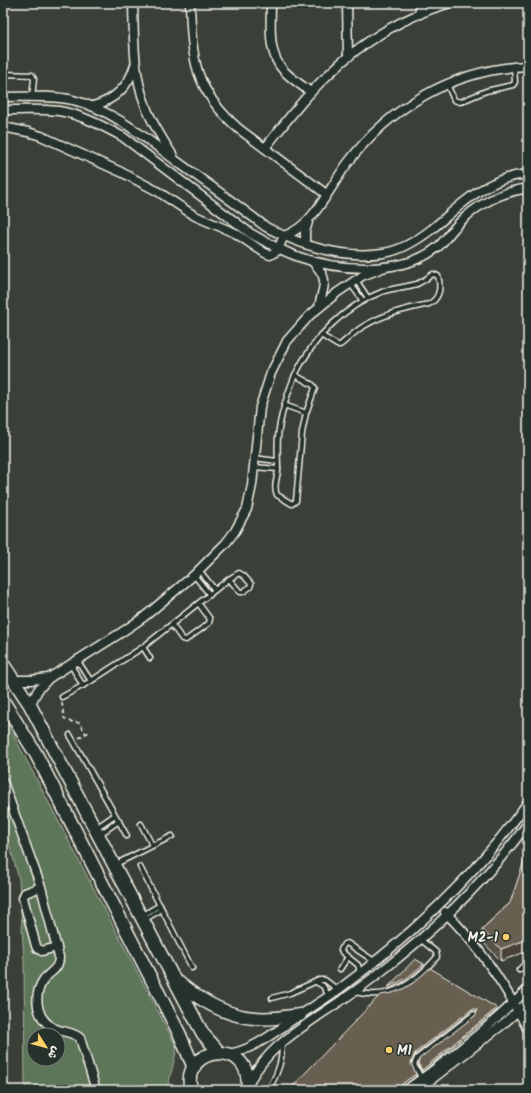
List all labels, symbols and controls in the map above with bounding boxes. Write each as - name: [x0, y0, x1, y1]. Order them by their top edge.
- place label: M2-1: [468, 927, 499, 949]
- marker: M2-1: [501, 932, 511, 942]
- north arrow: [26, 1027, 66, 1067]
- place label: M1: [397, 1040, 413, 1062]
- text: ش: [42, 1042, 64, 1062]
- marker: M1: [384, 1045, 394, 1055]

